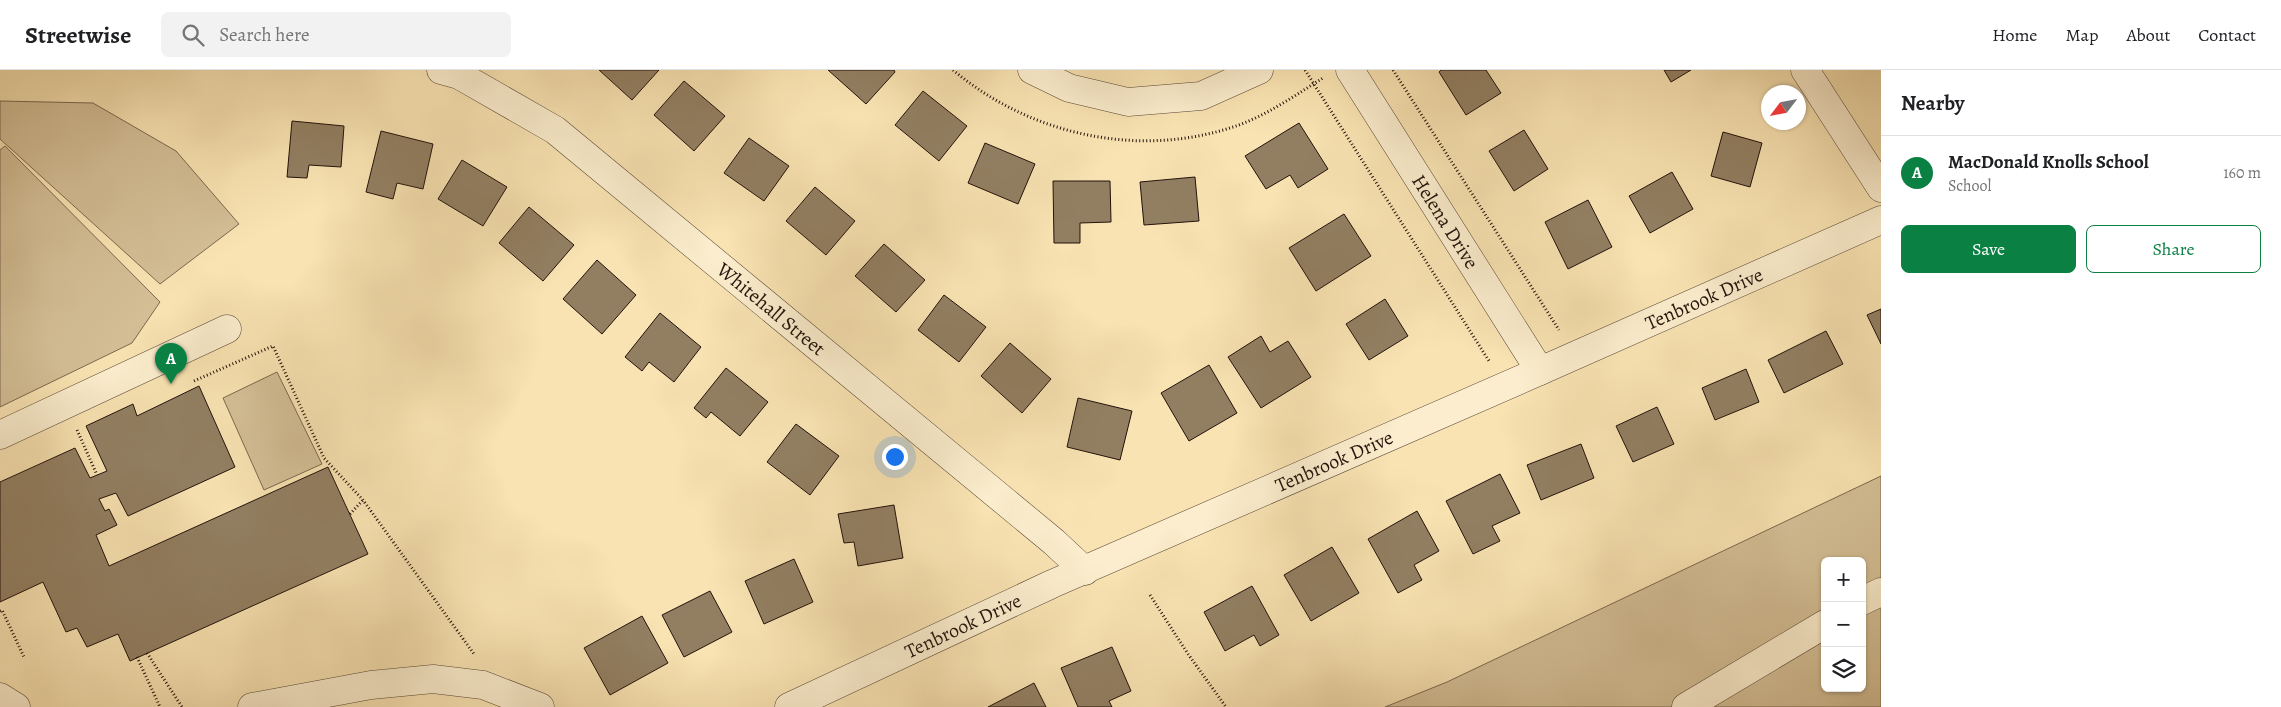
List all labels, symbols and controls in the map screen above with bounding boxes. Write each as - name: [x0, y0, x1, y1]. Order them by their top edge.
- search box: [161, 12, 511, 57]
- text: Streetwise: [25, 19, 131, 51]
- icon: search: [179, 21, 207, 49]
- text: Search here: [219, 22, 310, 48]
- text: Home: [1992, 23, 2037, 47]
- text: Map: [2065, 23, 2098, 47]
- text: About: [2126, 23, 2170, 47]
- text: Contact: [2198, 23, 2256, 47]
- north arrow: [1761, 85, 1806, 130]
- text: Nearby: [1901, 89, 1964, 117]
- text: MacDonald Knolls School: [1948, 149, 2149, 175]
- text: A: [1912, 162, 1922, 184]
- text: 160 m: [2223, 162, 2261, 184]
- street label: Helena Drive: [1405, 169, 1485, 274]
- text: School: [1948, 175, 1991, 197]
- button: Save: [1901, 225, 2076, 273]
- button: Share: [2086, 225, 2261, 273]
- street label: Whitehall Street: [710, 256, 831, 362]
- street label: Tenbrook Drive: [1641, 261, 1767, 337]
- pin: A: [155, 343, 187, 384]
- street label: Tenbrook Drive: [1271, 424, 1397, 499]
- your location: [882, 444, 908, 470]
- map controls: [1821, 557, 1866, 692]
- button: +: [1821, 557, 1866, 602]
- street label: Tenbrook Drive: [900, 587, 1026, 665]
- button: −: [1821, 602, 1866, 647]
- button: layers: [1821, 647, 1866, 692]

